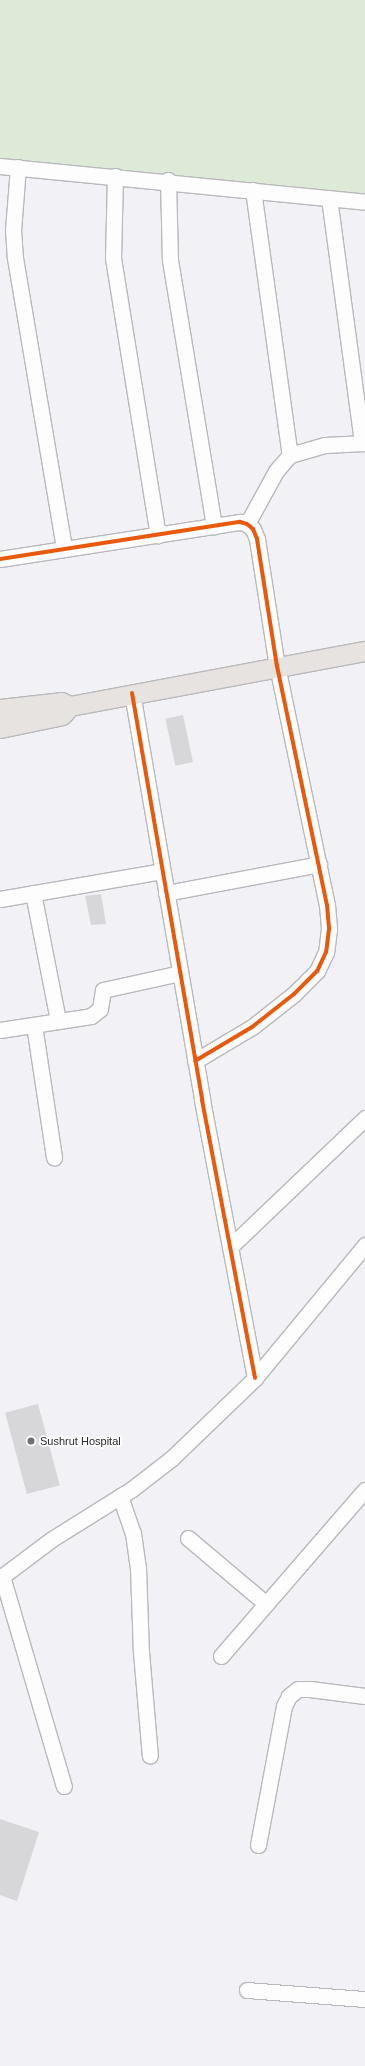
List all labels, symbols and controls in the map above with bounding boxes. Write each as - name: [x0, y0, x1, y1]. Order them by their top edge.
- place label: Sushrut Hospital: [40, 1434, 121, 1448]
- marker: Sushrut Hospital: [25, 1435, 37, 1447]

